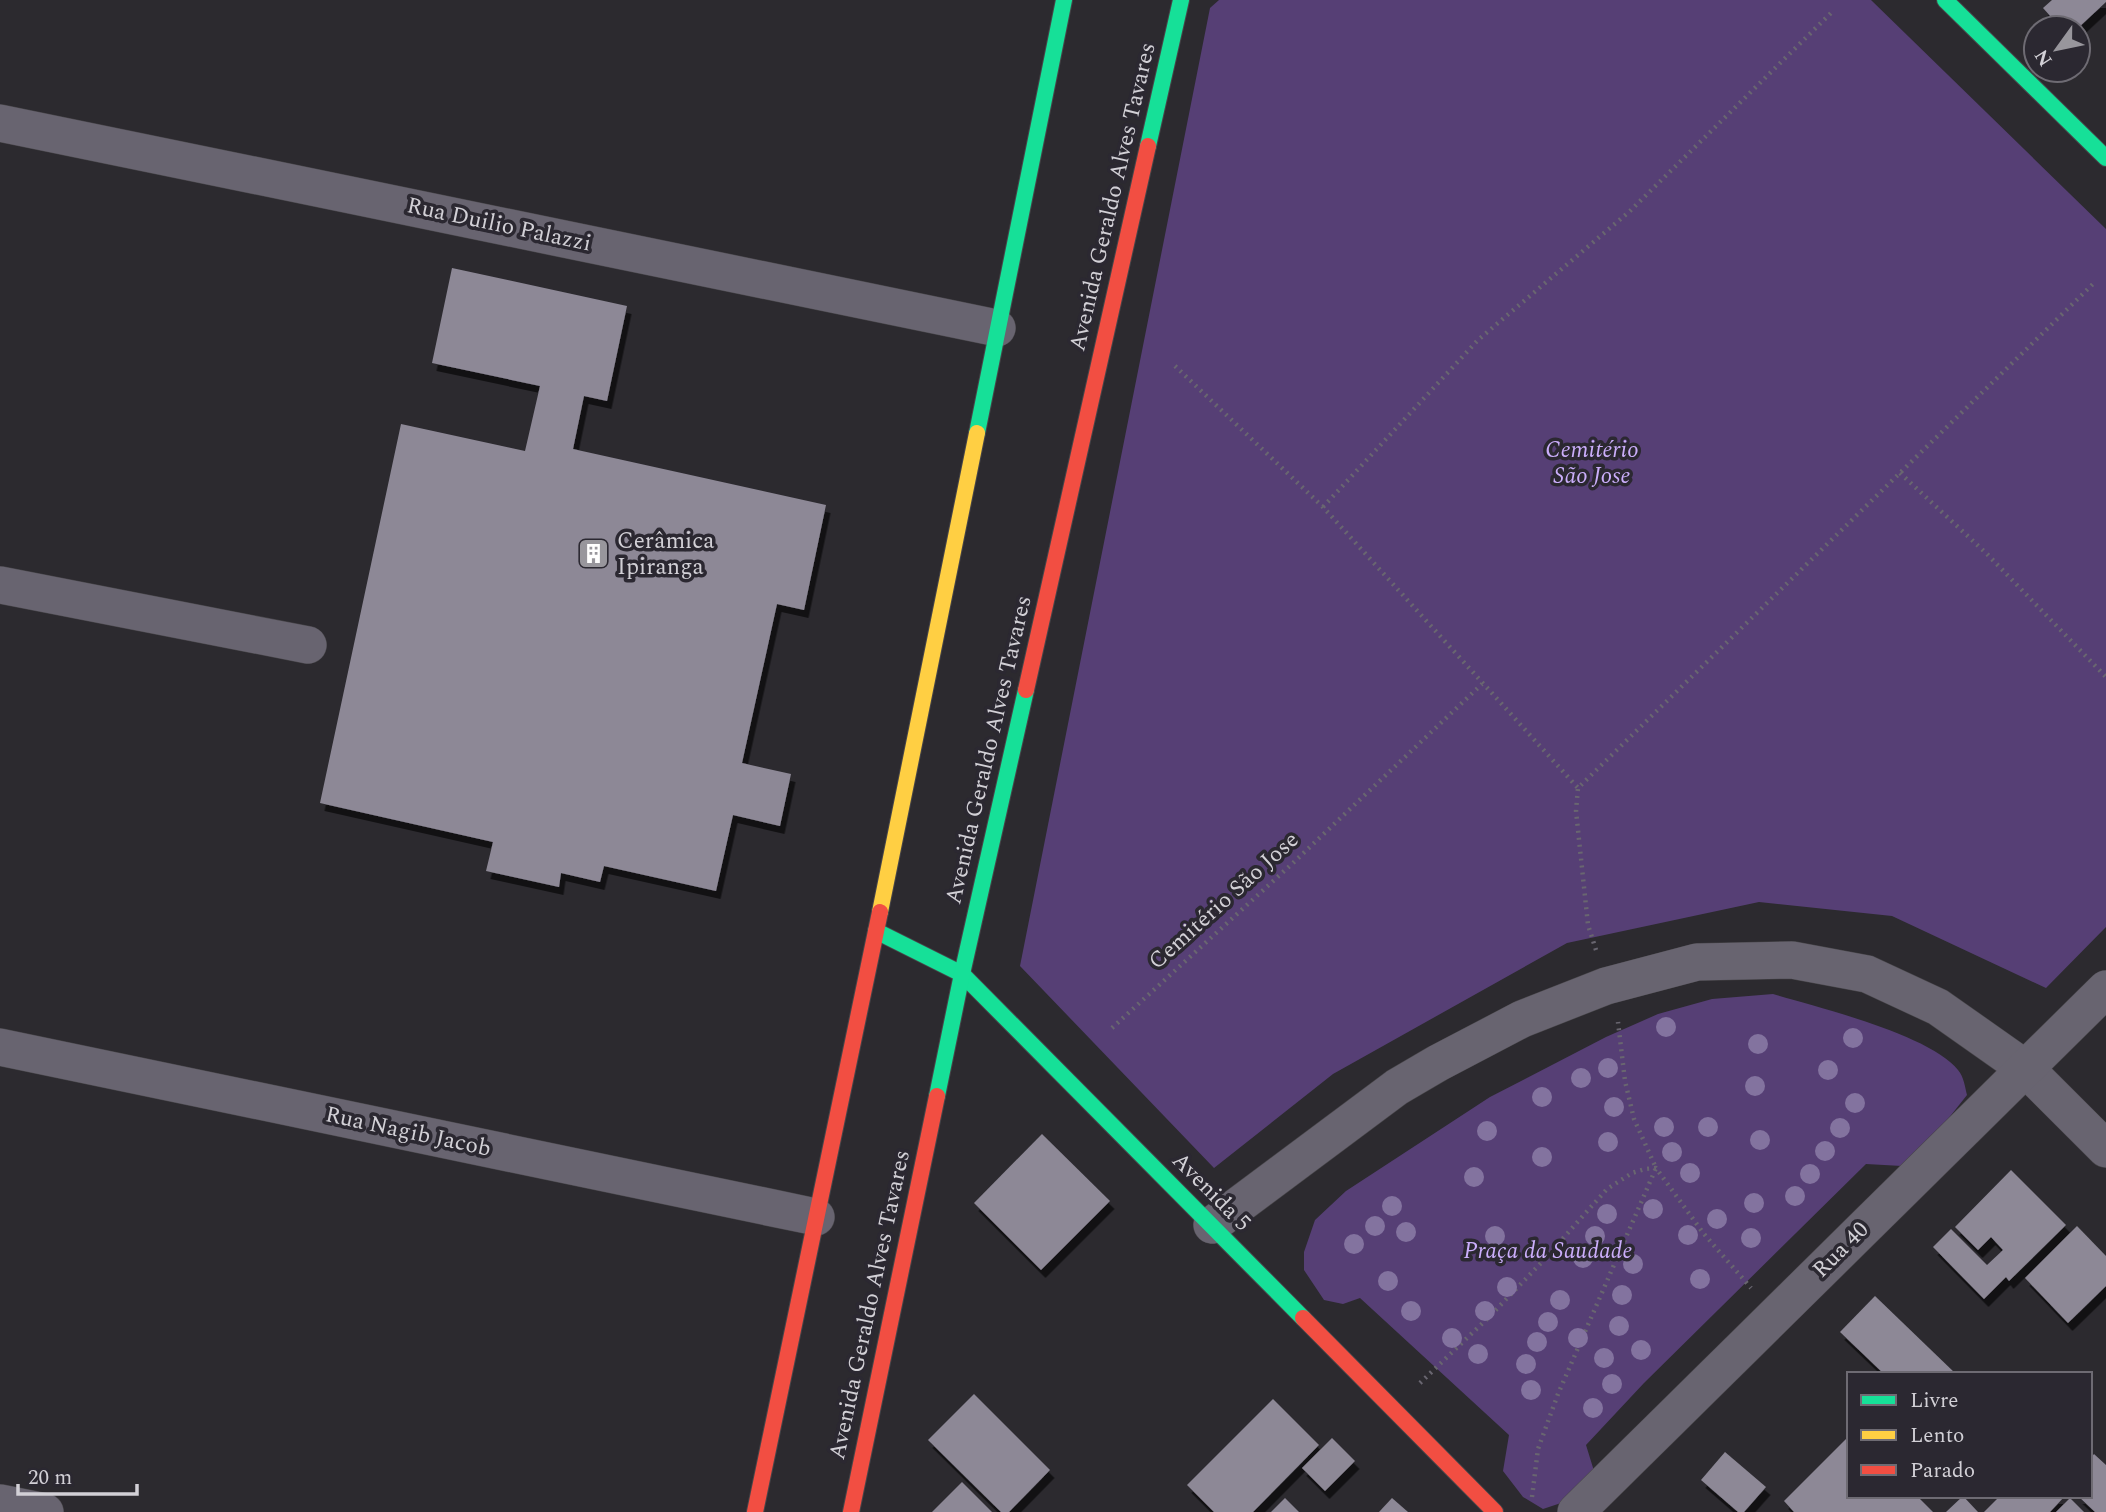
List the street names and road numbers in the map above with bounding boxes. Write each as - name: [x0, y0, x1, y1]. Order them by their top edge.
- street label: Avenida Geraldo Alves Tavares: [1060, 39, 1166, 355]
- street label: Rua Duilio Palazzi: [404, 188, 594, 262]
- street label: Avenida Geraldo Alves Tavares: [936, 592, 1042, 908]
- street label: Cemitério São Jose: [1141, 824, 1307, 978]
- street label: Rua Nagib Jacob: [322, 1097, 494, 1167]
- street label: Avenida 5: [1163, 1144, 1259, 1240]
- street label: Avenida Geraldo Alves Tavares: [820, 1147, 920, 1463]
- street label: Rua 40: [1805, 1214, 1877, 1286]

